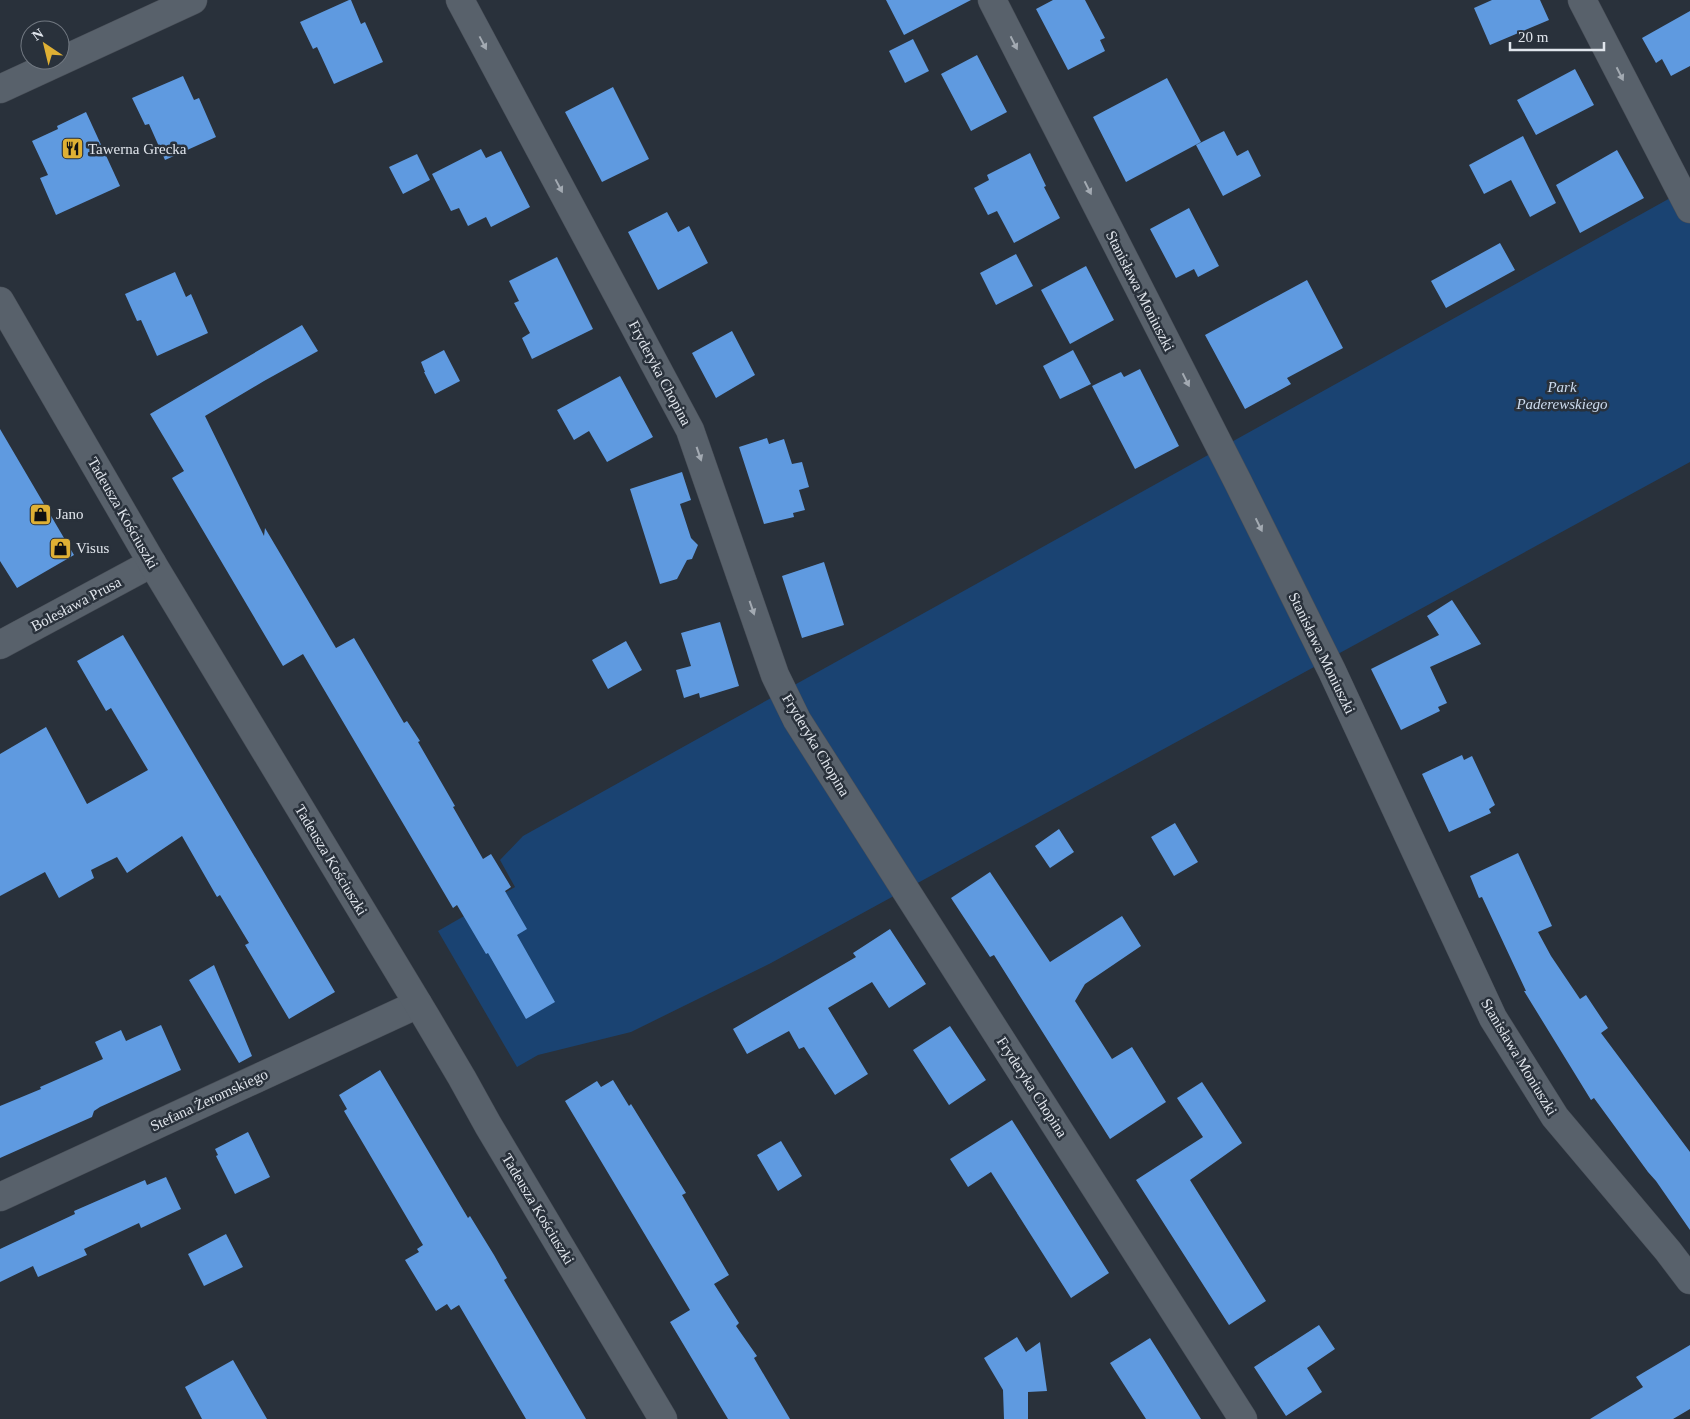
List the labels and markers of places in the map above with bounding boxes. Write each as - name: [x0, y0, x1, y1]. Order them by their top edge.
- restaurant icon: Tawerna Grecka: [60, 137, 84, 161]
- place label: Tawerna Grecka: [88, 141, 187, 157]
- shop icon: Jano: [28, 502, 52, 526]
- place label: Jano: [56, 506, 84, 522]
- shop icon: Visus: [48, 536, 72, 560]
- place label: Visus: [76, 540, 109, 556]

